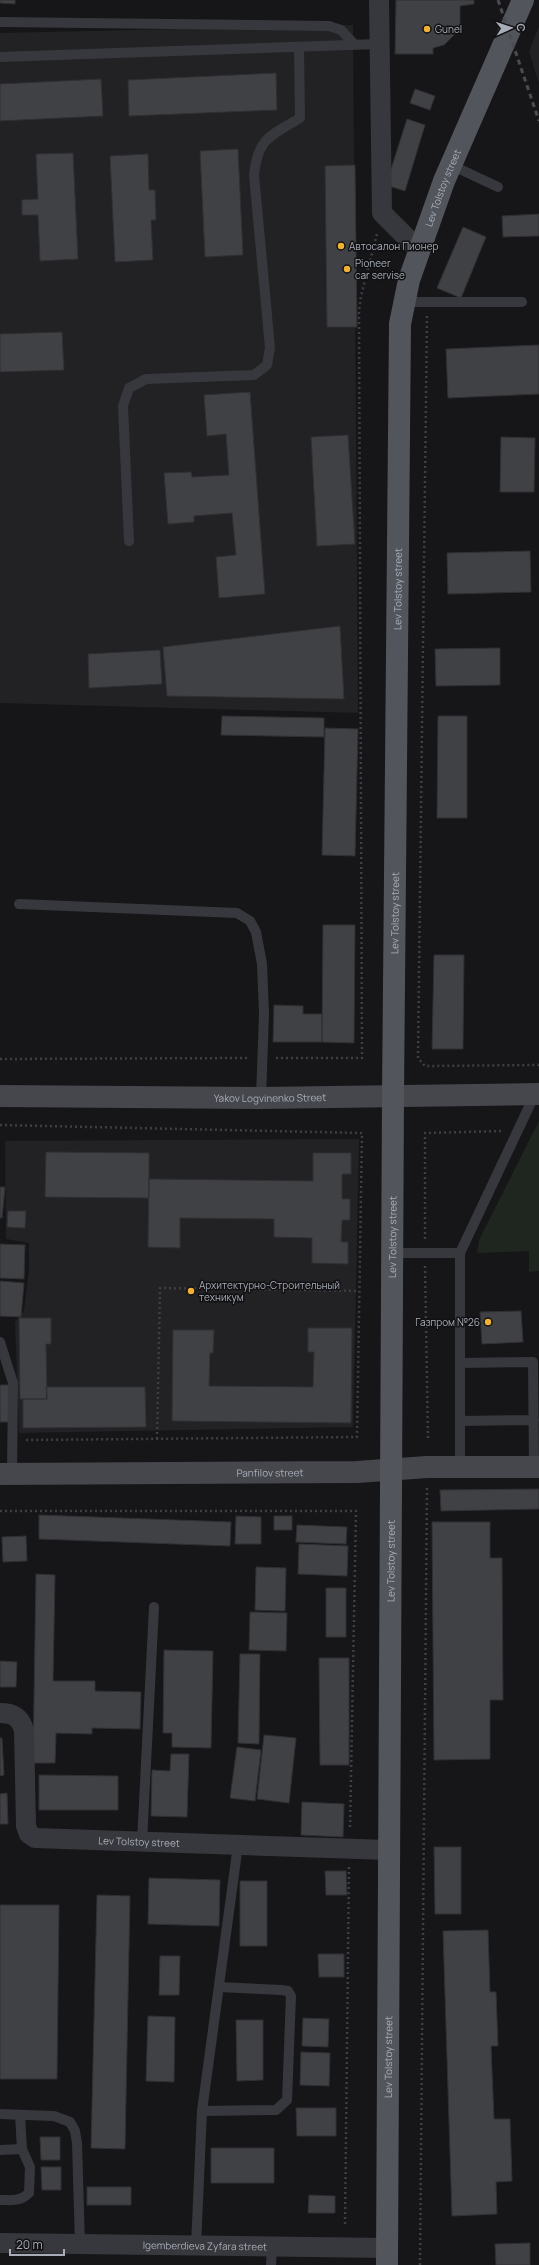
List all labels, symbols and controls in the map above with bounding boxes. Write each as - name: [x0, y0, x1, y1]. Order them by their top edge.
- north arrow: [491, 8, 531, 48]
- place label: Gunel: [435, 22, 462, 36]
- text: С: [514, 23, 529, 32]
- marker: Gunel: [422, 24, 432, 34]
- street label: Lev Tolstoy street: [421, 147, 464, 229]
- place label: Автосалон Пионер: [349, 239, 438, 253]
- marker: Автосалон Пионер: [336, 241, 346, 251]
- place label: Pioneer car servise: [355, 256, 405, 282]
- marker: Pioneer car servise: [342, 264, 352, 274]
- street label: Lev Tolstoy street: [390, 548, 405, 630]
- street label: Lev Tolstoy street: [387, 872, 402, 954]
- street label: Yakov Logvinenko Street: [214, 1090, 326, 1105]
- street label: Lev Tolstoy street: [385, 1196, 399, 1278]
- place label: Архитектурно-Строительный техникум: [199, 1278, 340, 1304]
- marker: Архитектурно-Строительный техникум: [186, 1286, 196, 1296]
- place label: Газпром №26: [415, 1315, 480, 1329]
- marker: Газпром №26: [483, 1317, 493, 1327]
- street label: Panfilov street: [236, 1465, 304, 1480]
- street label: Lev Tolstoy street: [383, 1520, 398, 1602]
- street label: Lev Tolstoy street: [98, 1833, 180, 1850]
- street label: Lev Tolstoy street: [381, 2016, 395, 2098]
- scale bar: [10, 2231, 64, 2257]
- text: 20 m: [16, 2236, 43, 2253]
- street label: Igemberdieva Zyfara street: [143, 2238, 267, 2253]

